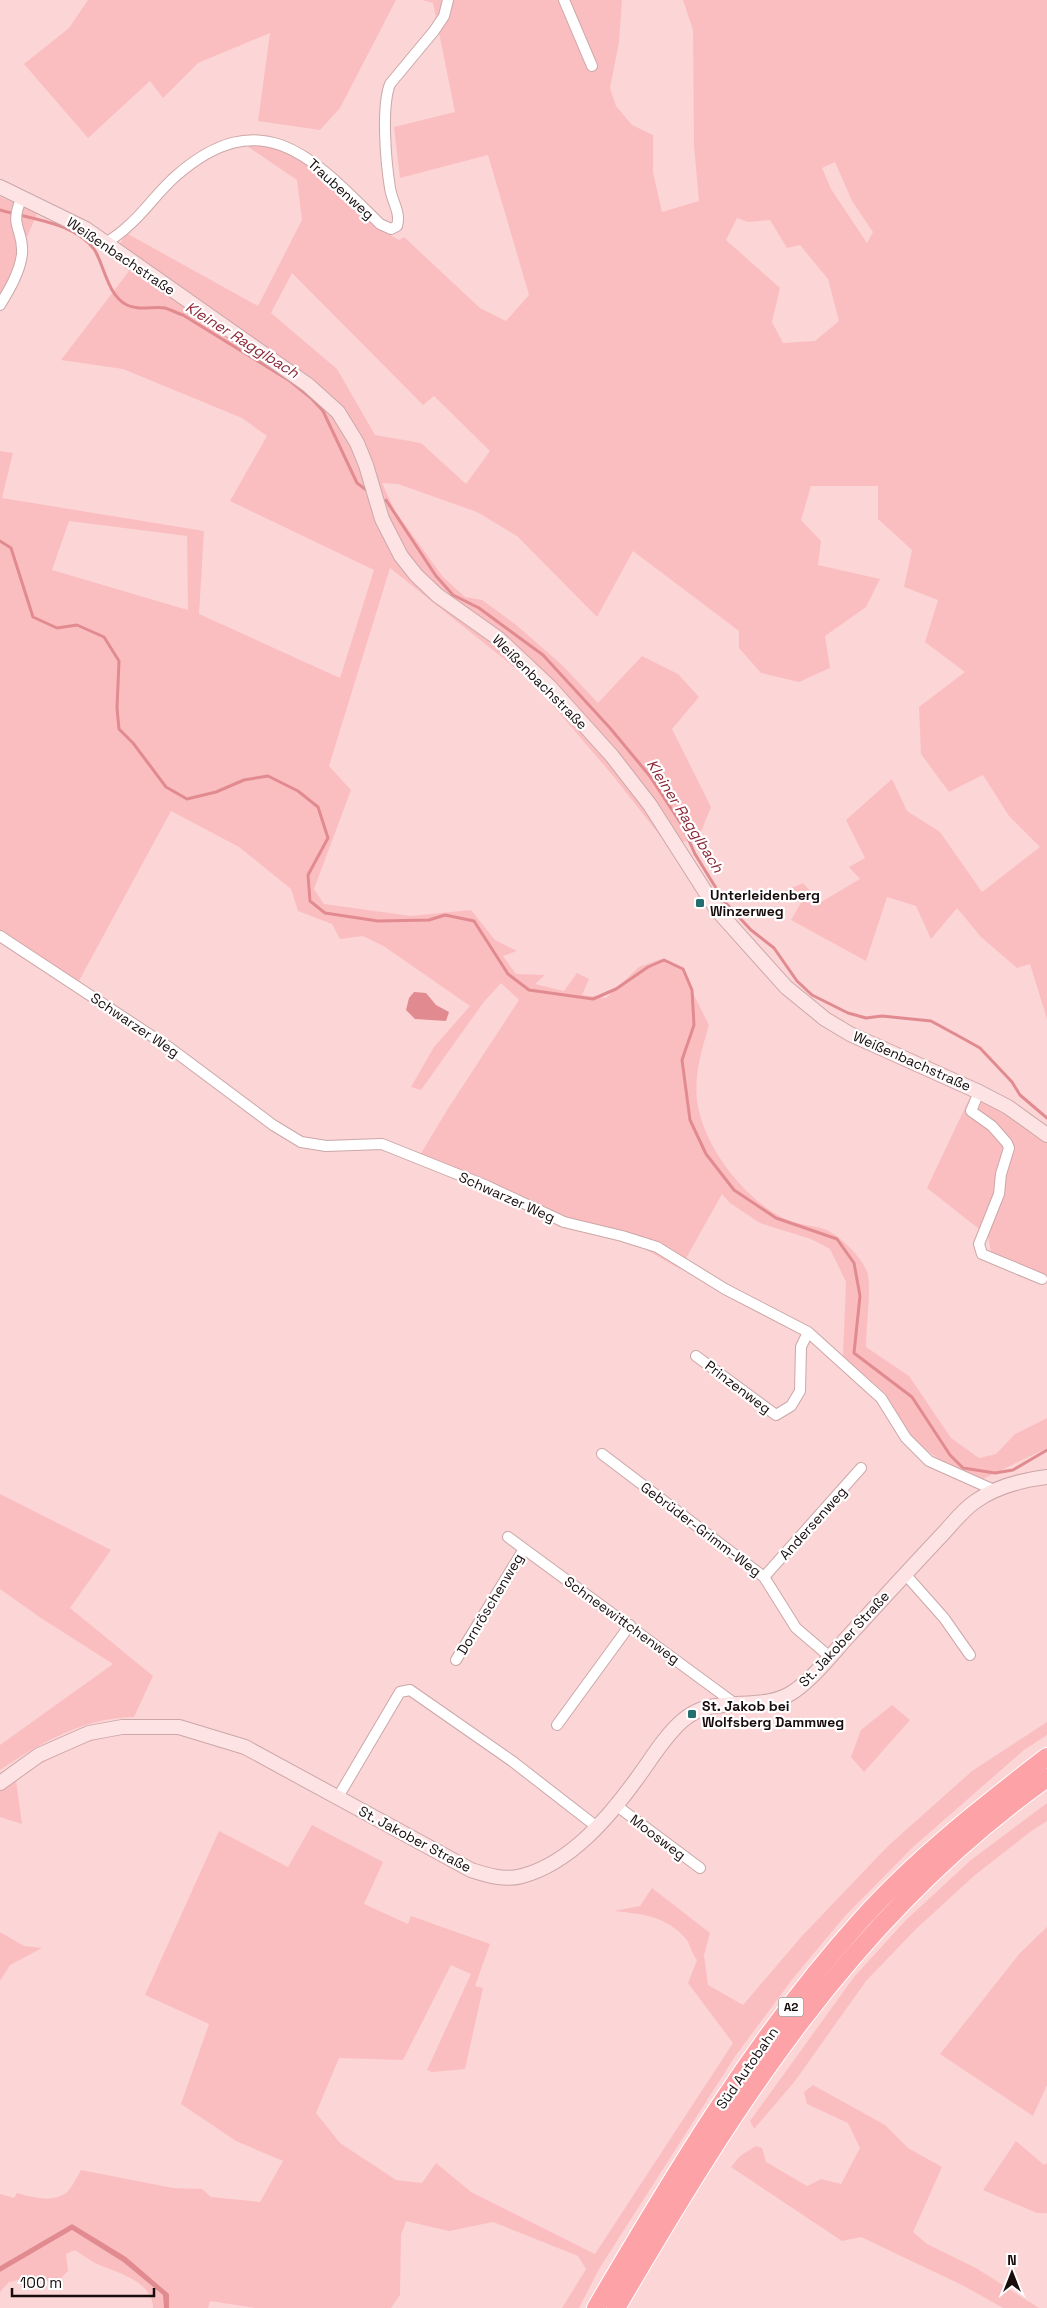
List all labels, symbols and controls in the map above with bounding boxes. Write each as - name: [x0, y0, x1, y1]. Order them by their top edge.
- street label: Traubenweg: [304, 155, 378, 223]
- street label: Weißenbachstraße: [63, 213, 179, 299]
- water label: Kleiner Ragglbach: [182, 297, 303, 383]
- street label: Weißenbachstraße: [489, 631, 591, 733]
- water label: Kleiner Ragglbach: [643, 756, 728, 877]
- place label: Unterleidenberg Winzerweg: [710, 886, 820, 920]
- marker: Unterleidenberg Winzerweg: [694, 897, 706, 909]
- street label: Schwarzer Weg: [87, 989, 183, 1061]
- street label: Weißenbachstraße: [850, 1027, 974, 1095]
- street label: Schwarzer Weg: [456, 1168, 558, 1226]
- street label: Prinzenweg: [701, 1356, 775, 1418]
- street label: Gebrüder-Grimm-Weg: [637, 1478, 765, 1580]
- street label: Andersenweg: [775, 1483, 851, 1563]
- street label: Dornröschenweg: [453, 1550, 527, 1658]
- street label: Schneewittchenweg: [561, 1572, 683, 1668]
- street label: St. Jakober Straße: [795, 1587, 893, 1691]
- place label: St. Jakob bei Wolfsberg Dammweg: [702, 1697, 844, 1731]
- marker: St. Jakob bei Wolfsberg Dammweg: [686, 1708, 698, 1720]
- street label: St. Jakober Straße: [356, 1802, 474, 1876]
- street label: Moosweg: [627, 1810, 689, 1864]
- road number: A2: [778, 1998, 804, 2016]
- street label: Süd Autobahn: [712, 2023, 782, 2113]
- north arrow: [987, 2248, 1037, 2298]
- text: N: [1007, 2251, 1017, 2269]
- scale bar: [12, 2266, 155, 2298]
- text: 100 m: [20, 2273, 62, 2292]

